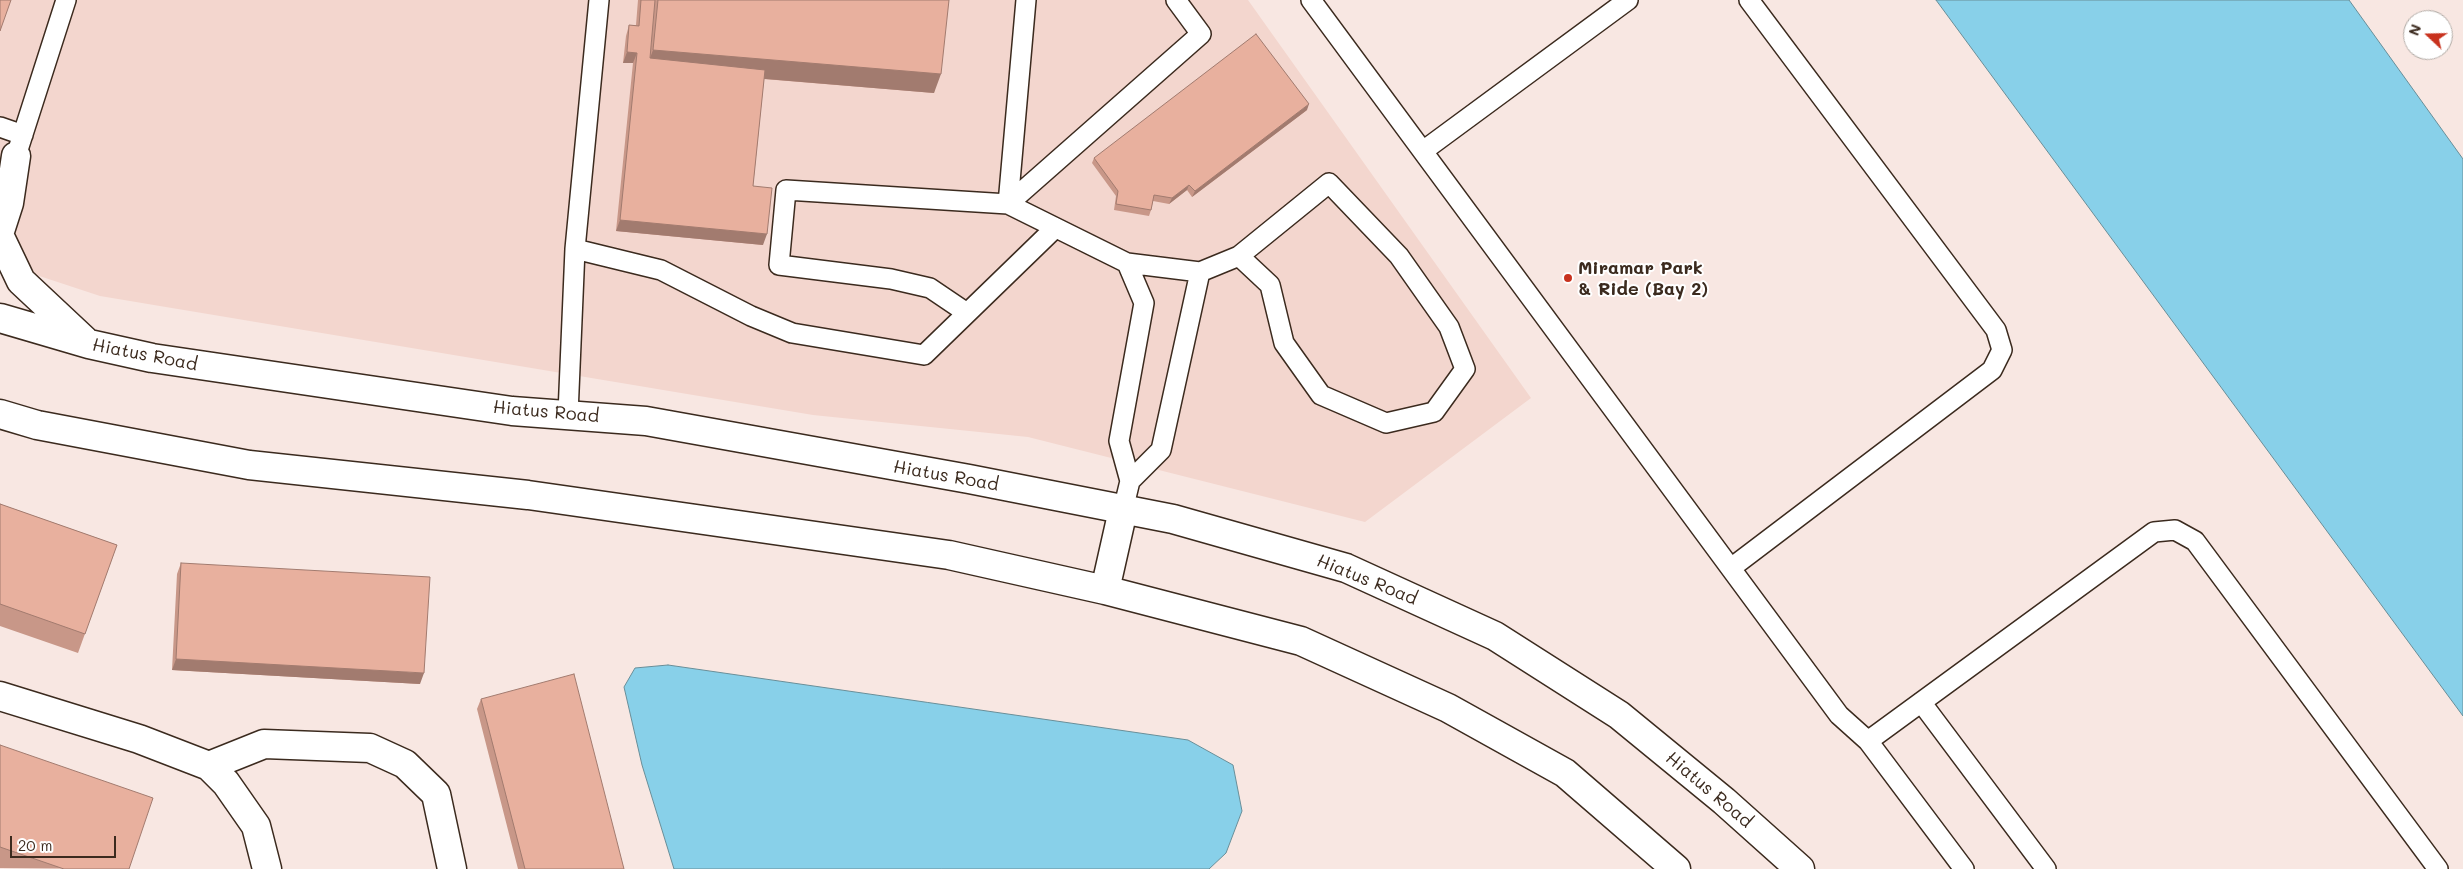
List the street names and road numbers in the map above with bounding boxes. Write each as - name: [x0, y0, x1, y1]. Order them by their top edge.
- street label: Hiatus Road: [91, 334, 199, 376]
- street label: Hiatus Road: [492, 397, 600, 427]
- street label: Hiatus Road: [892, 456, 1000, 496]
- street label: Hiatus Road: [1314, 550, 1420, 610]
- street label: Hiatus Road: [1661, 747, 1757, 833]

